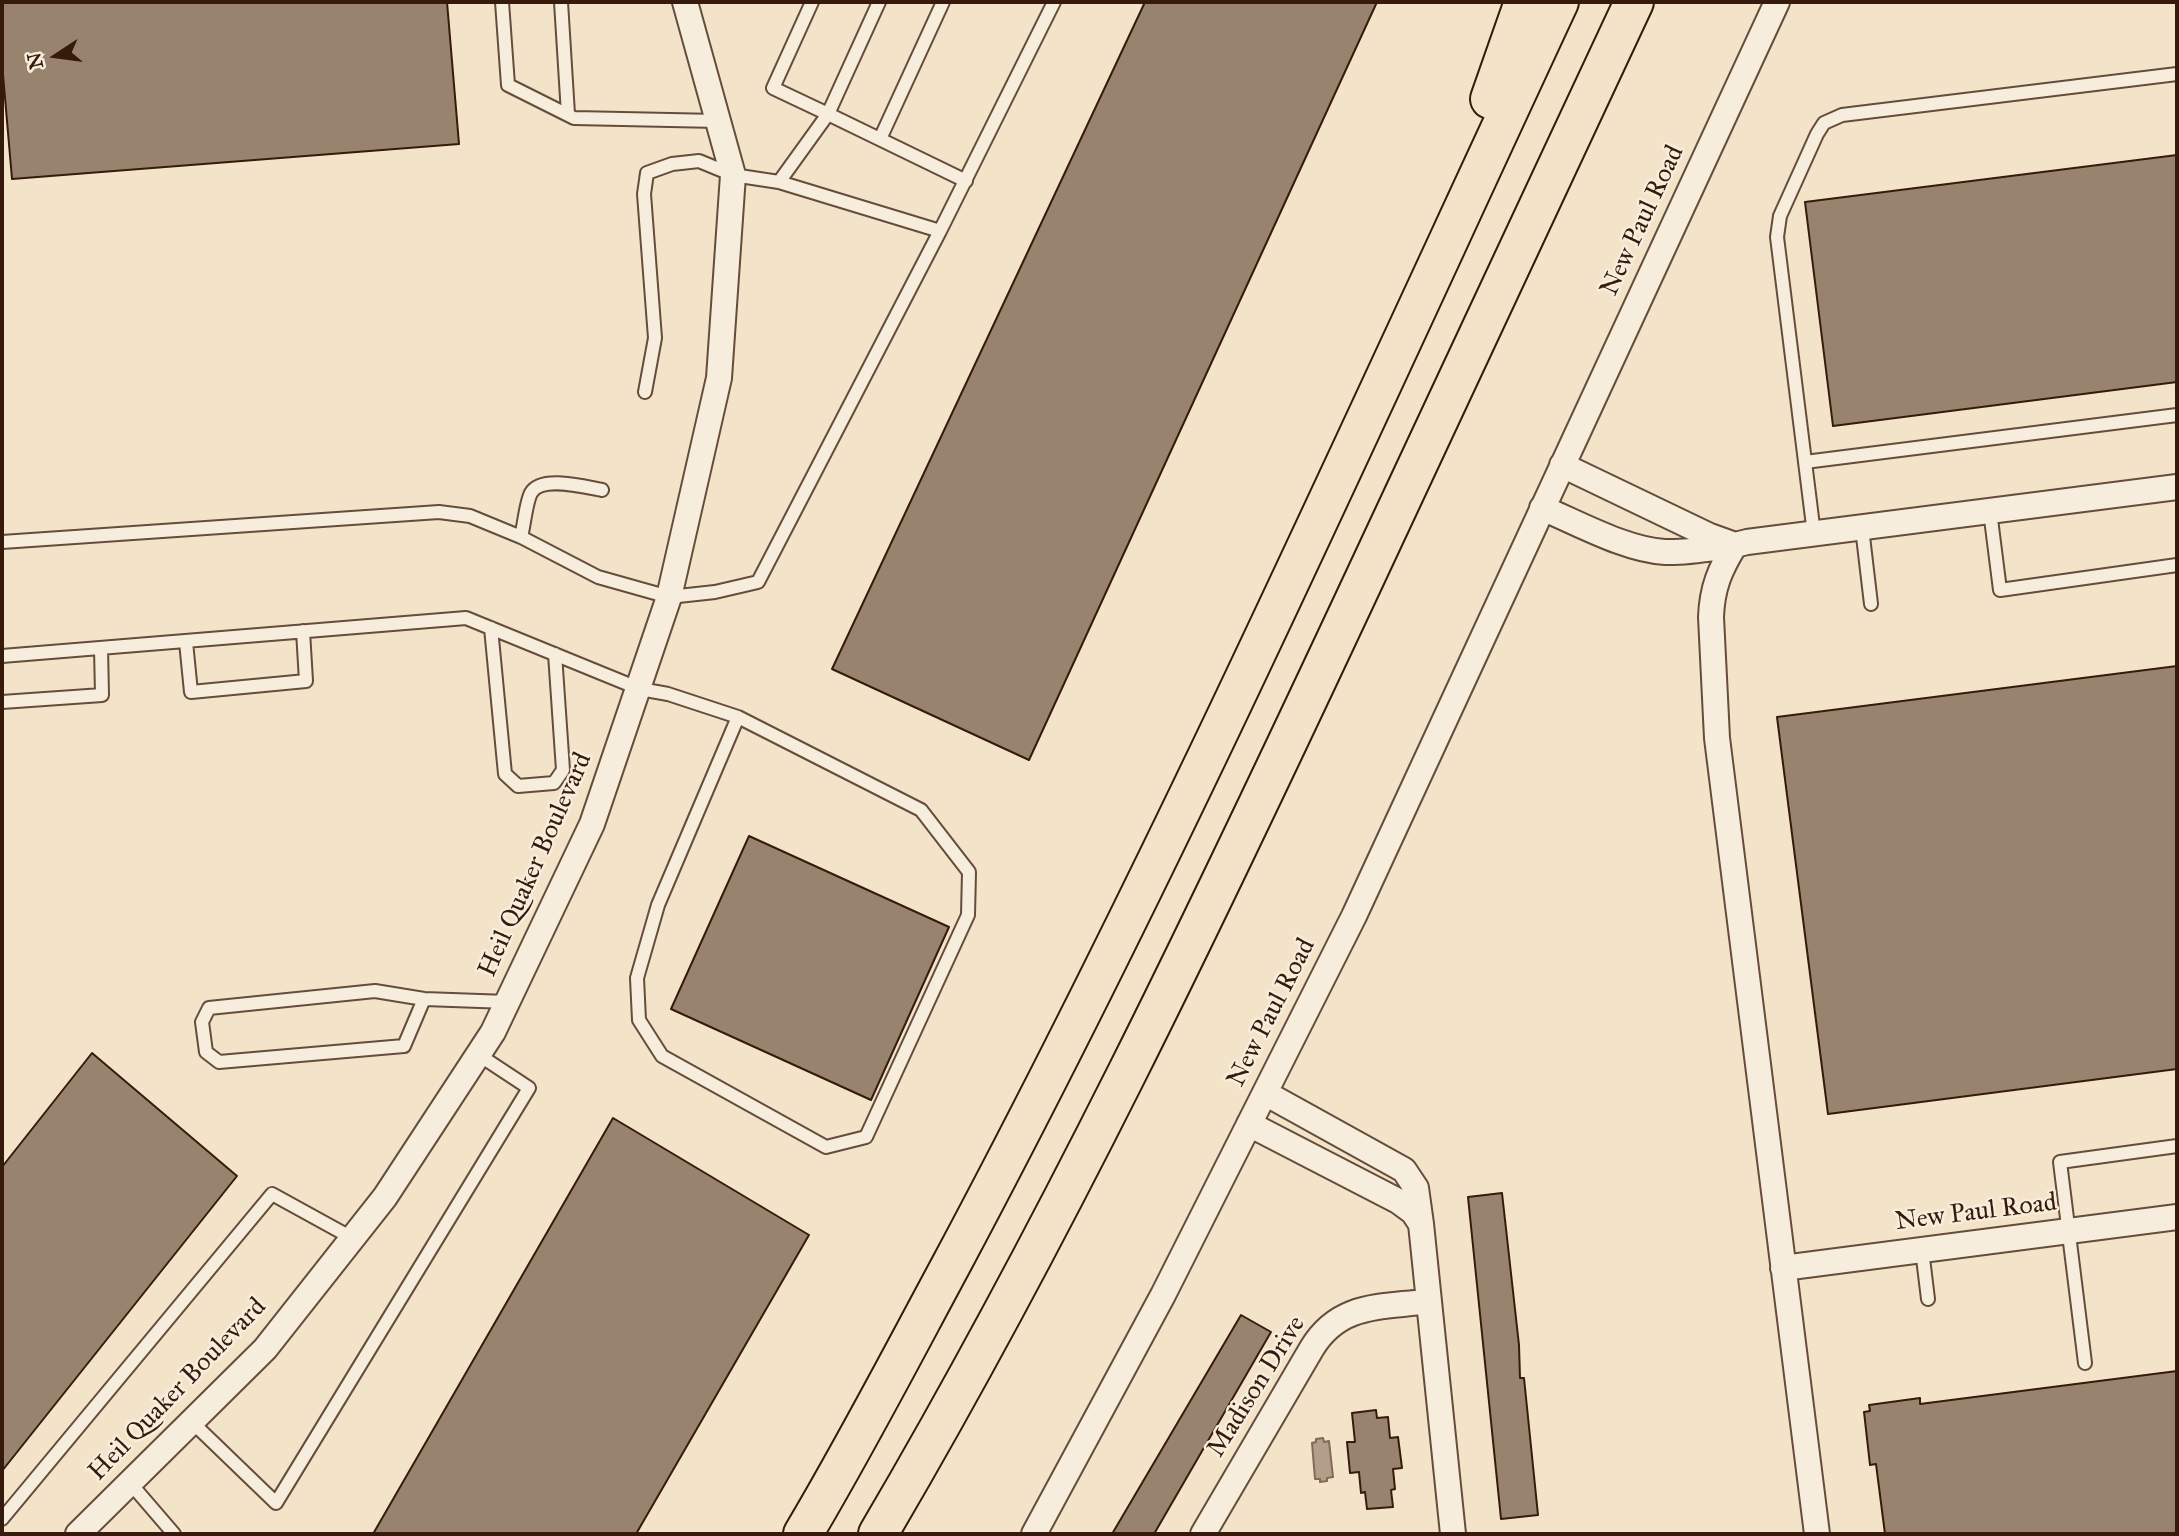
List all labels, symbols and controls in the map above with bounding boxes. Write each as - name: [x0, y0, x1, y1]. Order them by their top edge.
- north arrow: [21, 21, 91, 91]
- text: N: [22, 50, 48, 71]
- street label: New Paul Road: [1595, 141, 1691, 301]
- street label: Heil Quaker Boulevard: [473, 748, 599, 982]
- street label: New Paul Road: [1221, 934, 1323, 1092]
- street label: New Paul Road: [1894, 1188, 2058, 1238]
- street label: Heil Quaker Boulevard: [83, 1292, 273, 1488]
- street label: Madison Drive: [1201, 1311, 1313, 1463]

